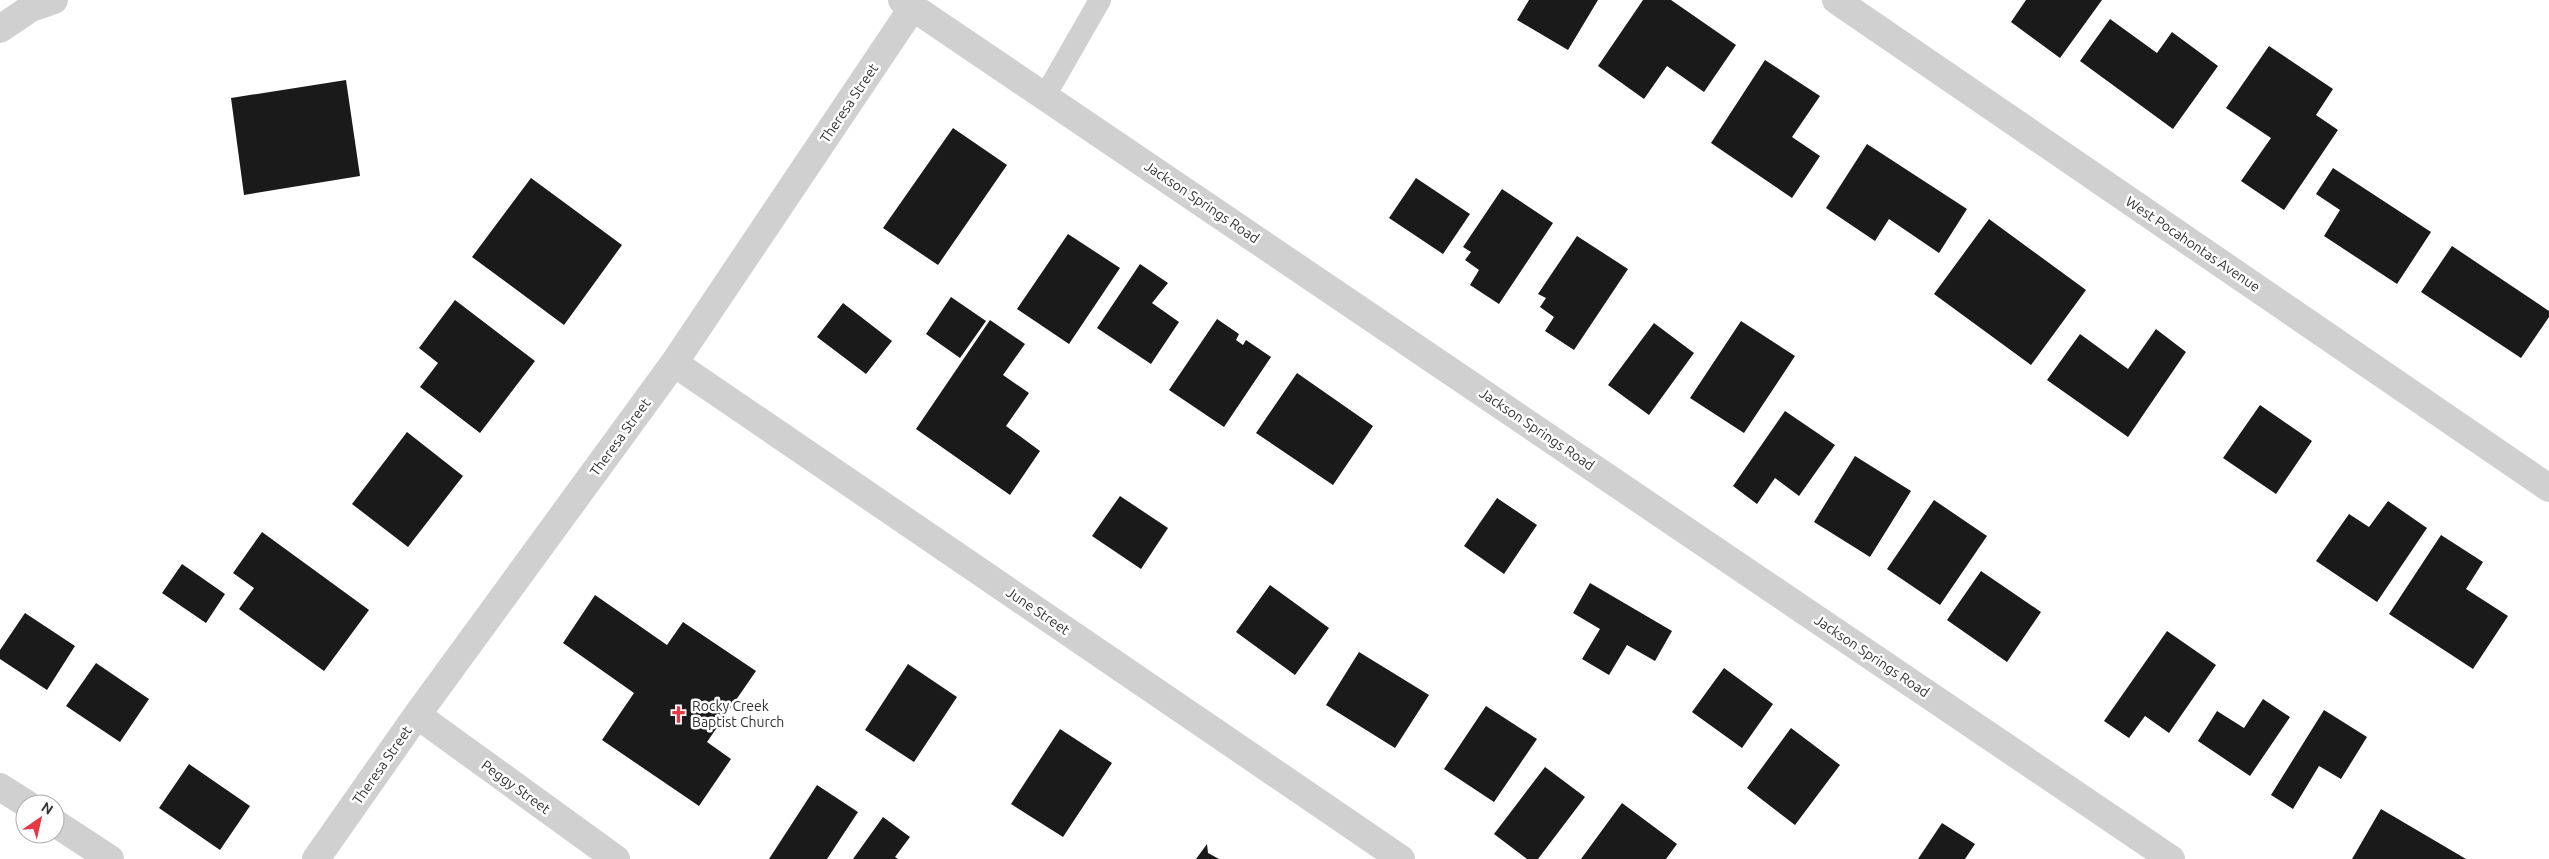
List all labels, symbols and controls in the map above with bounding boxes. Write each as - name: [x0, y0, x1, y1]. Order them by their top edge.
- street label: Theresa Street: [817, 60, 882, 146]
- street label: Jackson Springs Road: [1142, 158, 1262, 246]
- street label: West Pocahontas Avenue: [2123, 193, 2263, 295]
- street label: Jackson Springs Road: [1477, 385, 1597, 473]
- street label: Theresa Street: [586, 395, 654, 479]
- street label: June Street: [1003, 584, 1073, 638]
- street label: Jackson Springs Road: [1812, 612, 1932, 700]
- place label: Rocky Creek Baptist Church: [692, 698, 784, 730]
- church icon: Rocky Creek Baptist Church: [668, 704, 688, 724]
- street label: Theresa Street: [349, 722, 415, 807]
- street label: Peggy Street: [479, 757, 554, 818]
- north arrow: [15, 794, 65, 844]
- text: N: [38, 799, 56, 818]

